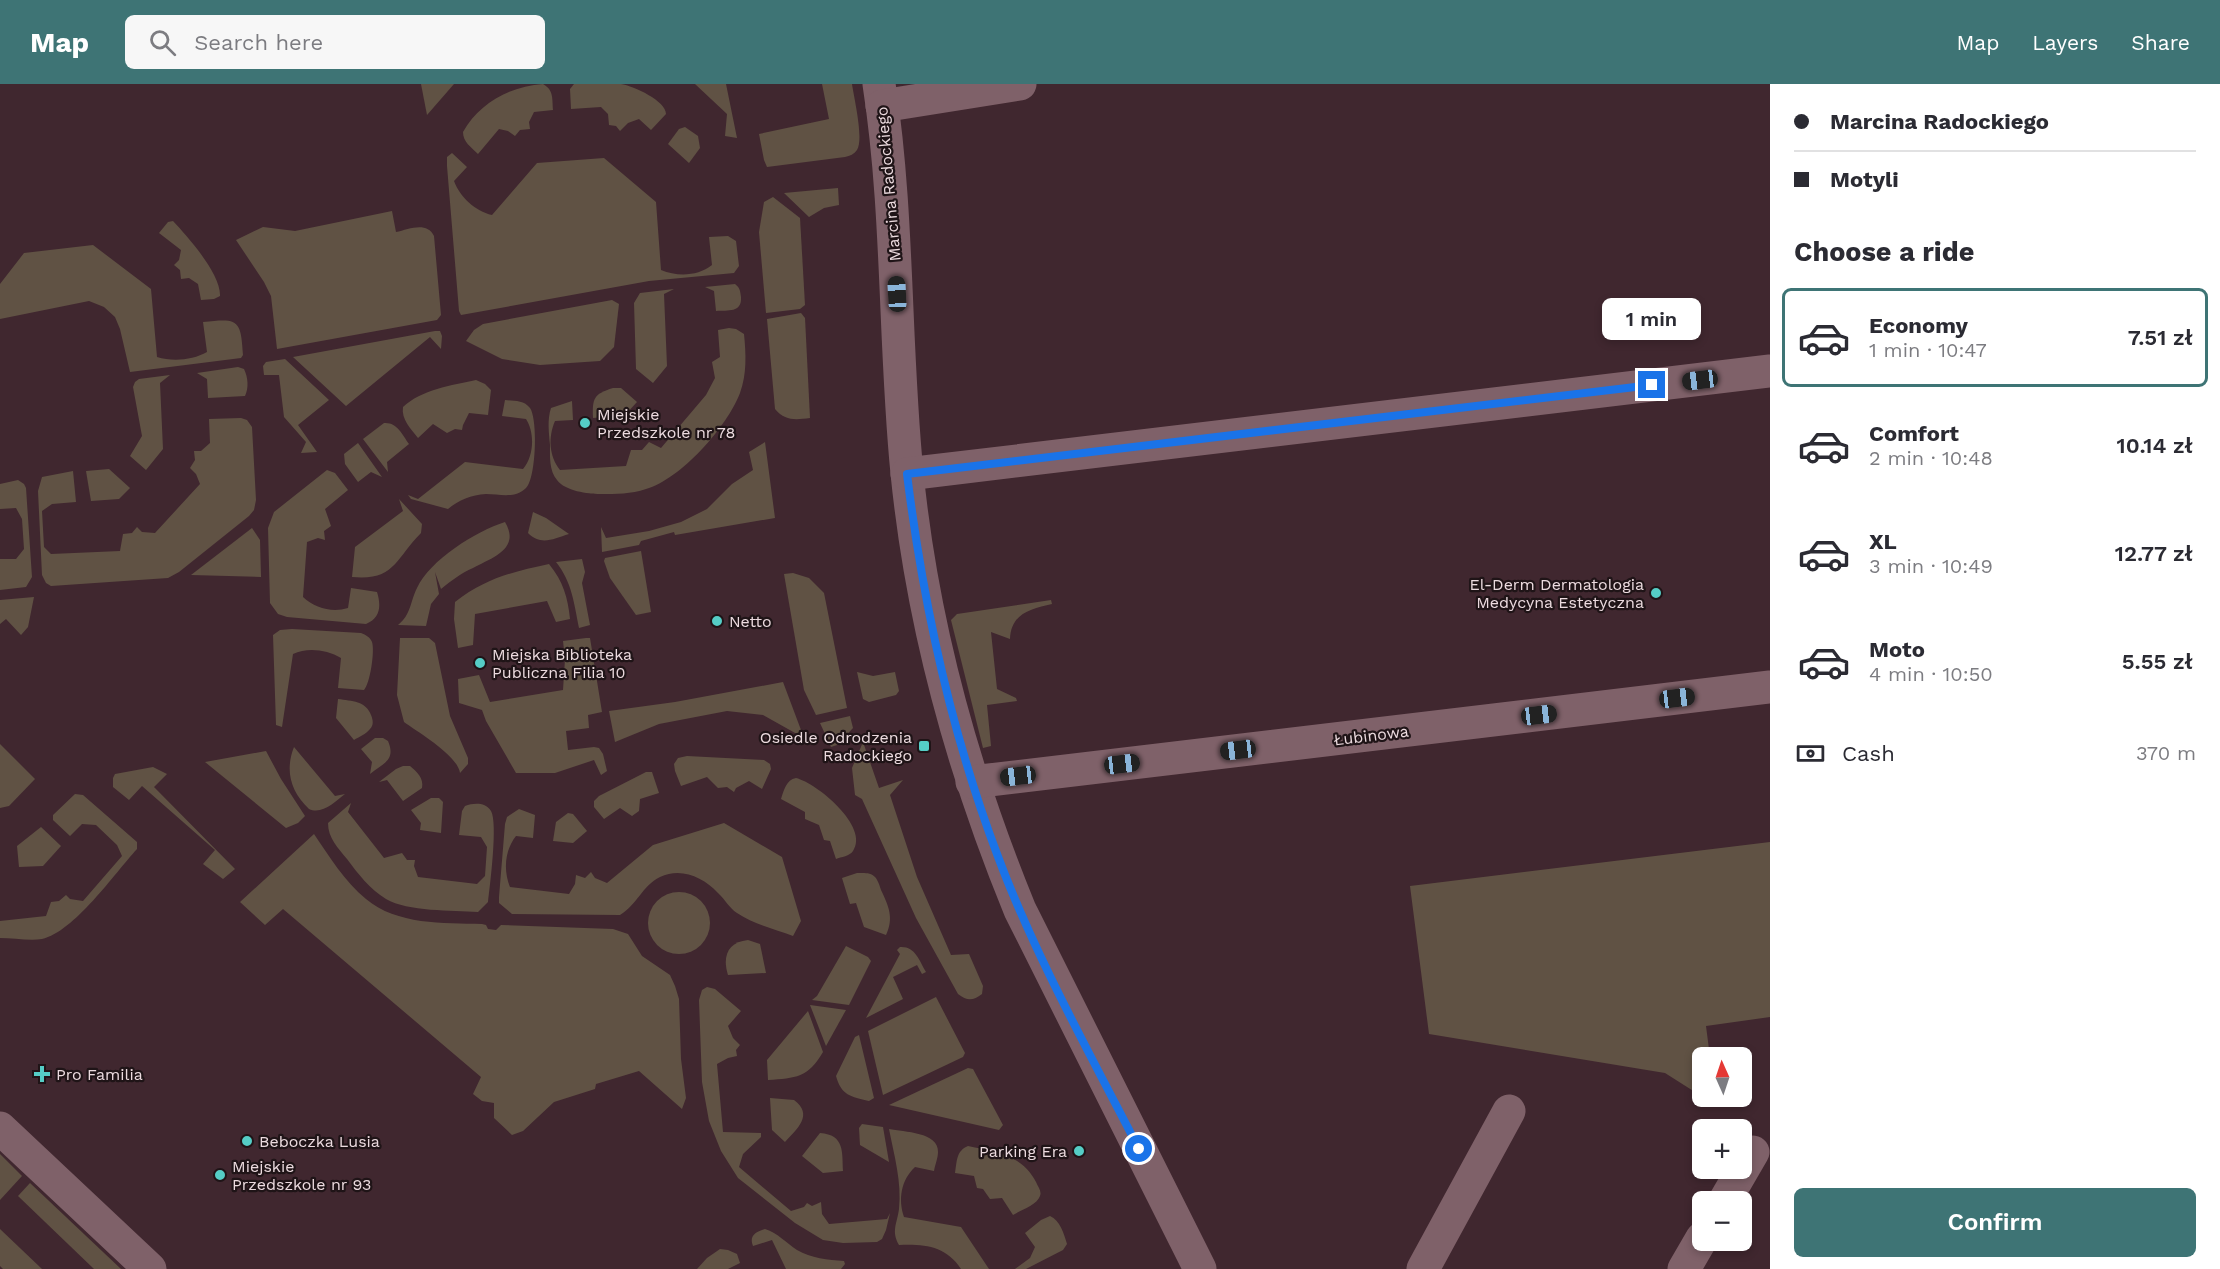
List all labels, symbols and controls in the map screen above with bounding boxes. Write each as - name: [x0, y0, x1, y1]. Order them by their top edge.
- search box: [125, 15, 545, 69]
- text: Map: [30, 26, 89, 59]
- icon: search: [146, 26, 179, 59]
- text: Search here: [194, 30, 323, 55]
- text: Map: [1956, 30, 1999, 55]
- text: Layers: [2032, 30, 2098, 55]
- text: Share: [2131, 30, 2190, 55]
- street label: Marcina Radockiego: [872, 106, 905, 262]
- text: Marcina Radockiego: [1830, 109, 2049, 134]
- text: Motyli: [1830, 167, 1899, 192]
- text: Choose a ride: [1794, 236, 1974, 268]
- car: [887, 276, 907, 312]
- callout: 1 min: [1602, 298, 1702, 340]
- text: 1 min: [1626, 307, 1677, 331]
- icon: car: [1797, 311, 1851, 365]
- text: Economy: [1869, 313, 1968, 338]
- text: 7.51 zł: [2128, 325, 2193, 350]
- text: 1 min · 10:47: [1869, 338, 1987, 362]
- car: [1681, 369, 1719, 391]
- route end: [1638, 371, 1665, 398]
- place label: Miejskie Przedszkole nr 78: [597, 405, 735, 442]
- marker: Miejskie Przedszkole nr 78: [578, 416, 592, 430]
- icon: car: [1797, 419, 1851, 473]
- text: Comfort: [1869, 421, 1959, 446]
- text: 10.14 zł: [2117, 433, 2193, 458]
- text: 2 min · 10:48: [1869, 446, 1993, 470]
- icon: car: [1797, 527, 1851, 581]
- text: XL: [1869, 529, 1897, 554]
- text: 12.77 zł: [2115, 541, 2193, 566]
- text: 3 min · 10:49: [1869, 554, 1993, 578]
- place label: El-Derm Dermatologia Medycyna Estetyczna: [1470, 575, 1644, 612]
- marker: El-Derm Dermatologia Medycyna Estetyczna: [1649, 586, 1663, 600]
- place label: Netto: [729, 612, 772, 631]
- marker: Netto: [710, 614, 724, 628]
- icon: car: [1797, 635, 1851, 689]
- text: Moto: [1869, 637, 1925, 662]
- place label: Miejska Biblioteka Publiczna Filia 10: [492, 645, 632, 682]
- text: 5.55 zł: [2122, 649, 2193, 674]
- marker: Miejska Biblioteka Publiczna Filia 10: [473, 656, 487, 670]
- text: 4 min · 10:50: [1869, 662, 1993, 686]
- car: [1658, 687, 1696, 709]
- car: [1520, 704, 1558, 726]
- street label: Łubinowa: [1332, 721, 1410, 750]
- place label: Osiedle Odrodzenia Radockiego: [760, 728, 912, 765]
- icon: cash: [1794, 737, 1827, 770]
- marker: Osiedle Odrodzenia Radockiego: [917, 739, 931, 753]
- car: [1219, 739, 1257, 761]
- text: Cash: [1842, 741, 1895, 766]
- text: 370 m: [2136, 741, 2196, 765]
- car: [1103, 753, 1141, 775]
- car: [999, 765, 1037, 787]
- north arrow: [1692, 1047, 1752, 1107]
- map controls: [1692, 1047, 1752, 1251]
- marker: Pro Familia: [33, 1065, 51, 1083]
- place label: Pro Familia: [56, 1065, 143, 1084]
- button: +: [1692, 1119, 1752, 1179]
- place label: Beboczka Lusia: [259, 1132, 380, 1151]
- marker: Beboczka Lusia: [240, 1134, 254, 1148]
- route start: [1125, 1135, 1152, 1162]
- place label: Parking Era: [979, 1142, 1067, 1161]
- marker: Parking Era: [1072, 1144, 1086, 1158]
- place label: Miejskie Przedszkole nr 93: [232, 1157, 371, 1194]
- marker: Miejskie Przedszkole nr 93: [213, 1168, 227, 1182]
- button: Confirm: [1794, 1188, 2196, 1257]
- button: −: [1692, 1191, 1752, 1251]

